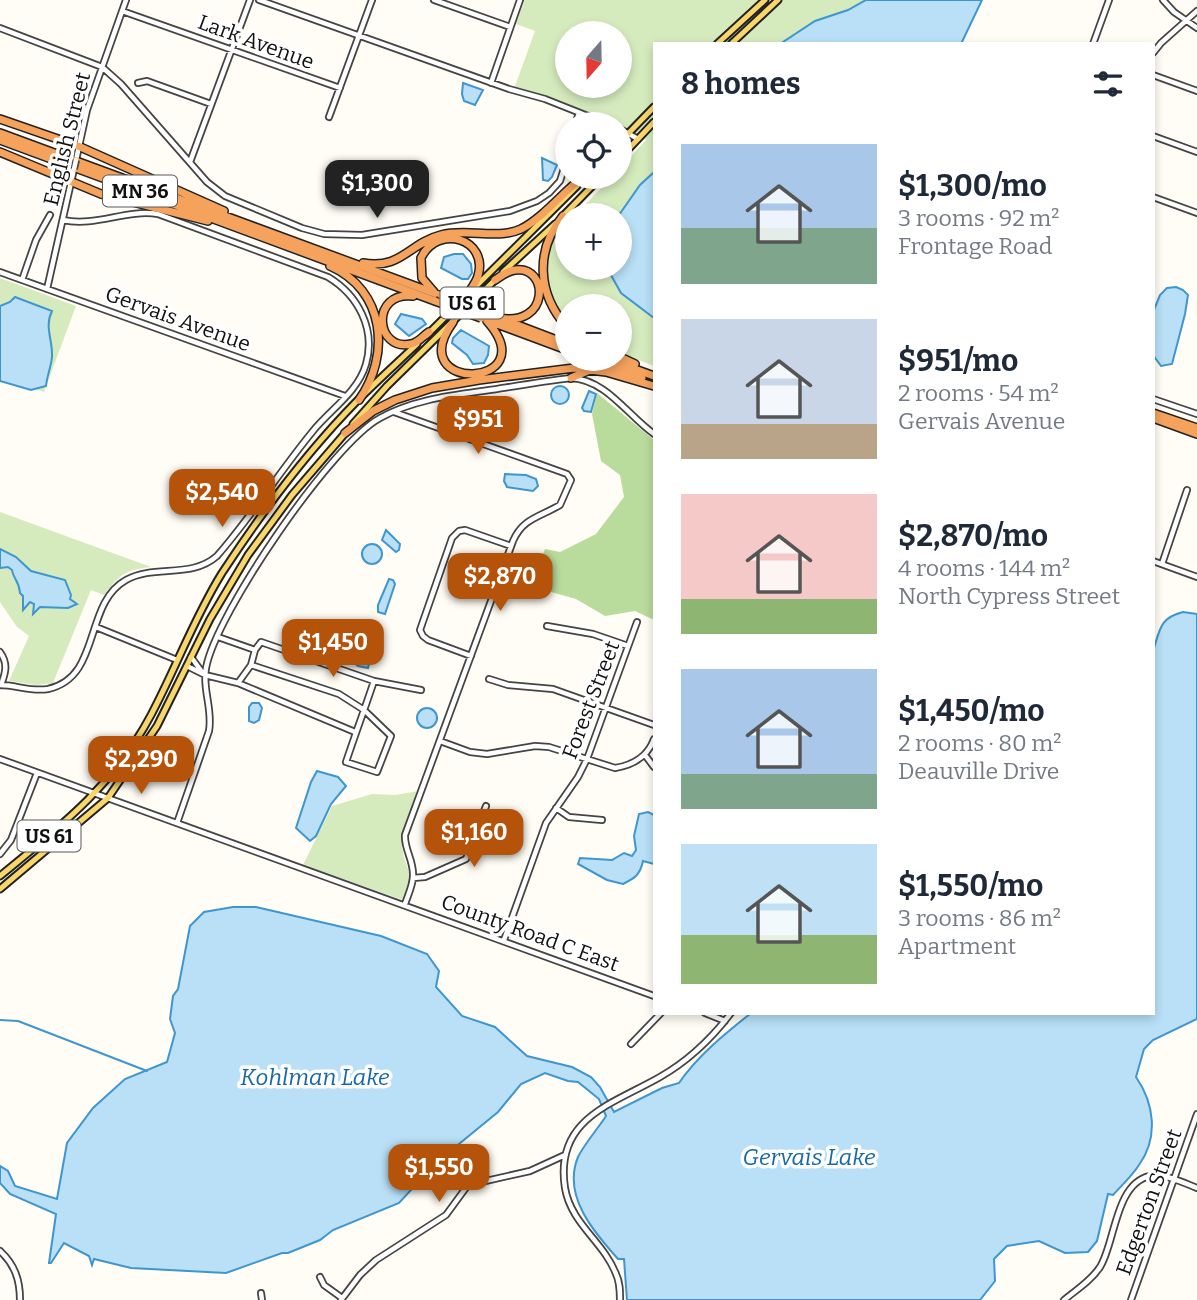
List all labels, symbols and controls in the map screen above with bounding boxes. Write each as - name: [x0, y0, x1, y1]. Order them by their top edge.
- street label: Lark Avenue: [194, 9, 318, 75]
- north arrow: [555, 21, 632, 98]
- map controls: [555, 21, 632, 371]
- icon: filters: [1089, 65, 1127, 103]
- text: 8 homes: [681, 66, 801, 102]
- street label: English Street: [38, 69, 96, 208]
- button: locate: [555, 112, 632, 189]
- pin: $1,300: [320, 160, 434, 220]
- text: $1,300/mo: [898, 168, 1047, 204]
- text: $1,300: [341, 169, 413, 197]
- icon: home: [737, 172, 821, 256]
- road number: MN 36: [103, 176, 177, 206]
- button: +: [555, 203, 632, 280]
- text: 3 rooms · 92 m²: [898, 204, 1059, 232]
- text: Frontage Road: [898, 232, 1052, 260]
- street label: Gervais Avenue: [102, 281, 254, 357]
- road number: US 61: [440, 288, 504, 318]
- button: −: [555, 294, 632, 371]
- text: $951/mo: [898, 343, 1018, 379]
- icon: home: [737, 347, 821, 431]
- text: 2 rooms · 54 m²: [898, 379, 1059, 407]
- pin: $951: [437, 396, 519, 456]
- text: $951: [453, 405, 503, 433]
- text: Gervais Avenue: [898, 407, 1065, 435]
- pin: $2,540: [165, 470, 279, 529]
- text: $2,540: [185, 478, 259, 506]
- text: $2,870/mo: [898, 518, 1048, 554]
- icon: home: [737, 522, 821, 606]
- pin: $2,870: [443, 554, 557, 613]
- text: 4 rooms · 144 m²: [898, 554, 1070, 582]
- text: $2,870: [464, 562, 536, 590]
- text: North Cypress Street: [898, 582, 1120, 610]
- pin: $1,450: [276, 620, 390, 679]
- text: $1,450: [298, 628, 368, 656]
- street label: Forest Street: [557, 637, 626, 763]
- text: $1,450/mo: [898, 693, 1045, 729]
- icon: home: [737, 697, 821, 781]
- text: 2 rooms · 80 m²: [898, 729, 1061, 757]
- pin: $2,290: [84, 736, 198, 796]
- text: $2,290: [104, 745, 178, 773]
- text: Deauville Drive: [898, 757, 1059, 785]
- pin: $1,160: [417, 810, 531, 869]
- text: $1,160: [440, 818, 508, 846]
- road number: US 61: [18, 820, 80, 852]
- text: $1,550/mo: [898, 868, 1043, 904]
- icon: home: [737, 872, 821, 956]
- street label: County Road C East: [438, 889, 623, 977]
- text: 3 rooms · 86 m²: [898, 904, 1061, 932]
- text: Apartment: [898, 932, 1016, 960]
- water label: Kohlman Lake: [240, 1063, 390, 1091]
- street label: Edgerton Street: [1111, 1125, 1188, 1279]
- water label: Gervais Lake: [742, 1143, 876, 1171]
- pin: $1,550: [382, 1144, 496, 1204]
- text: $1,550: [404, 1153, 474, 1181]

